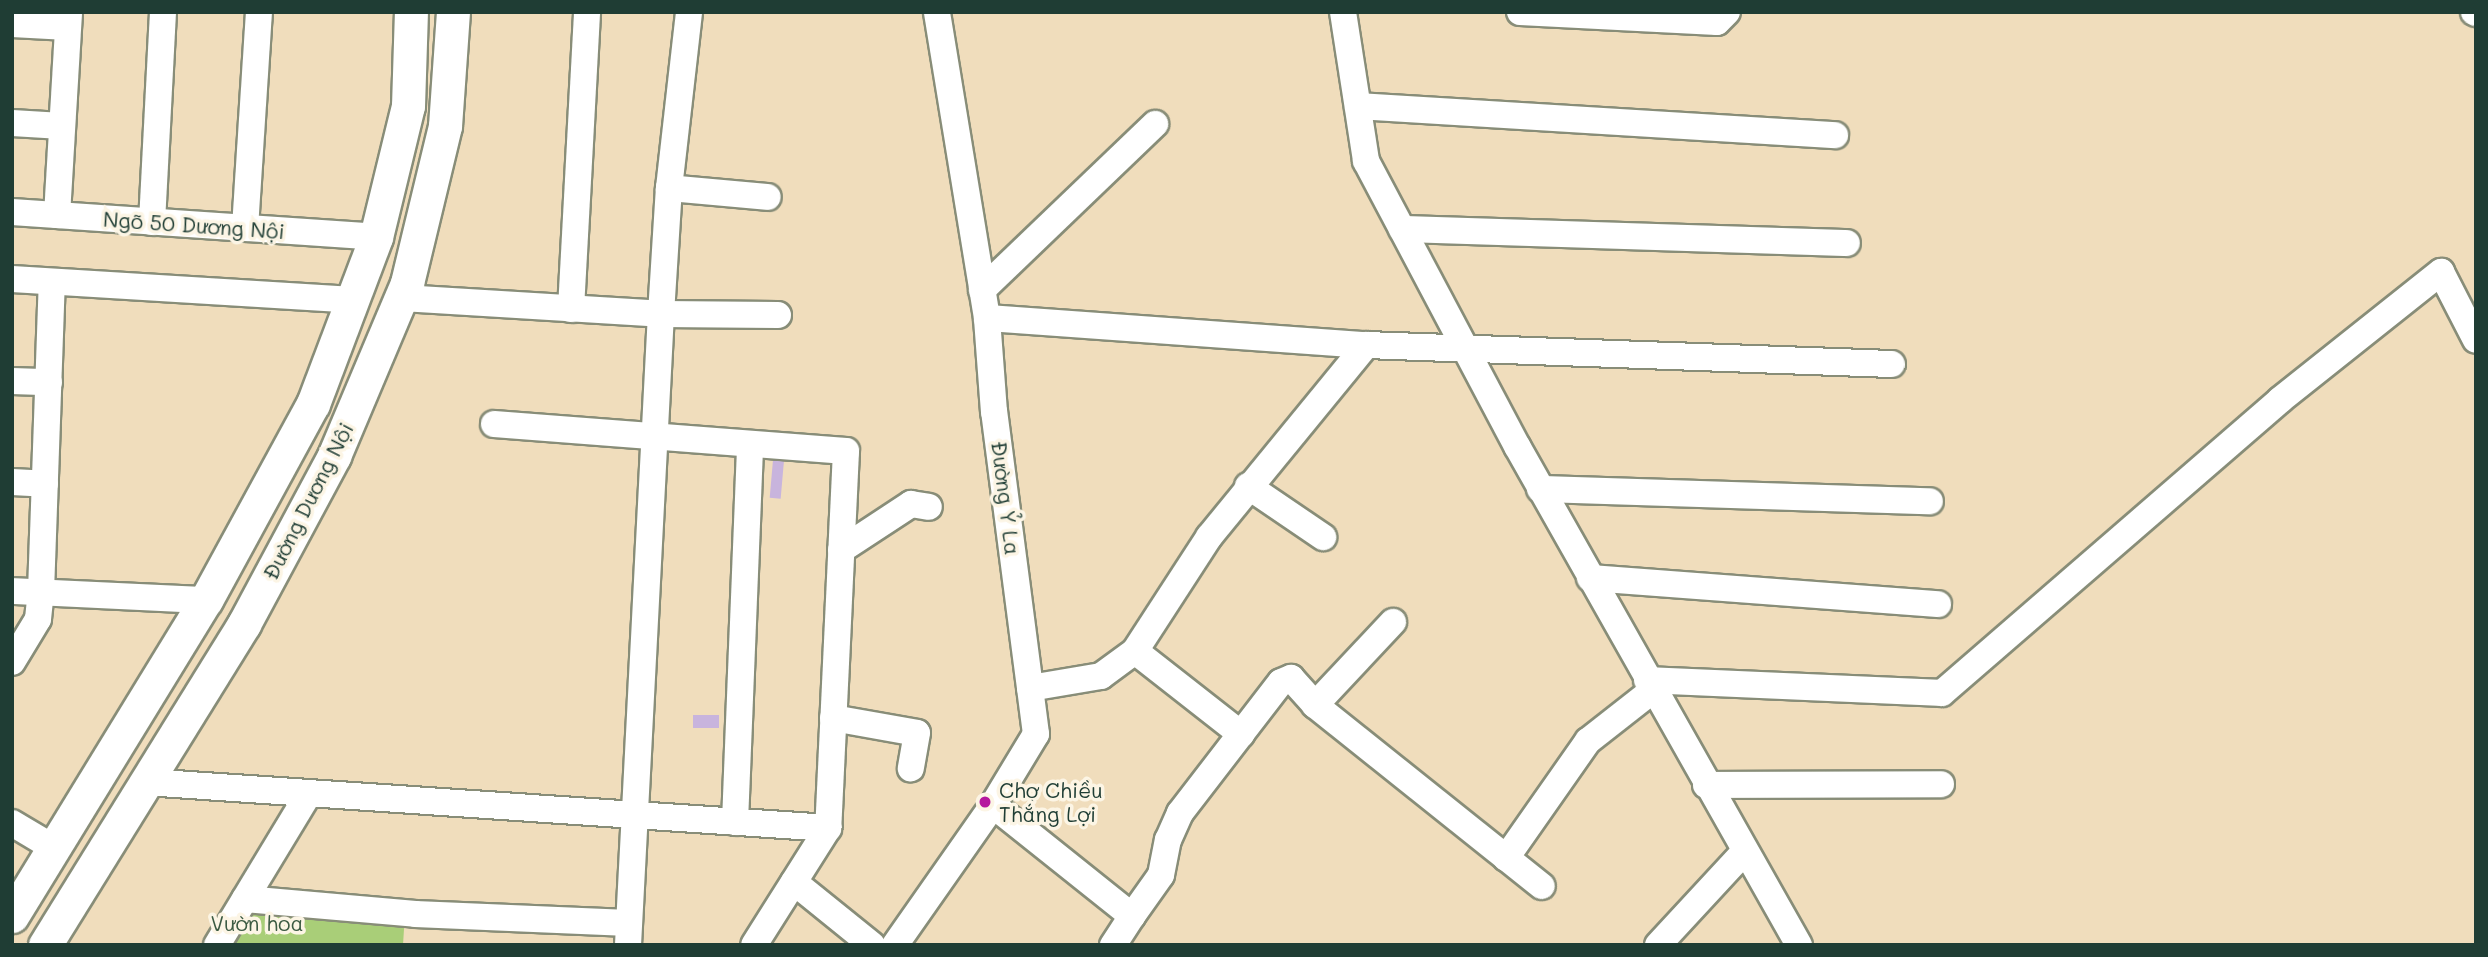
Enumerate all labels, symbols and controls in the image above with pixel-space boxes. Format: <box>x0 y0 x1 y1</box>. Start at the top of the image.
street label: Ngõ 50 Dương Nội <box>102 206 286 244</box>
street label: Đường Dương Nội <box>258 418 358 584</box>
street label: Đường Ỷ La <box>987 440 1025 556</box>
place label: Chợ Chiều Thắng Lợi <box>999 777 1103 827</box>
marker: Chợ Chiều Thắng Lợi <box>977 794 993 810</box>
park label: Vườn hoa <box>210 910 304 936</box>

